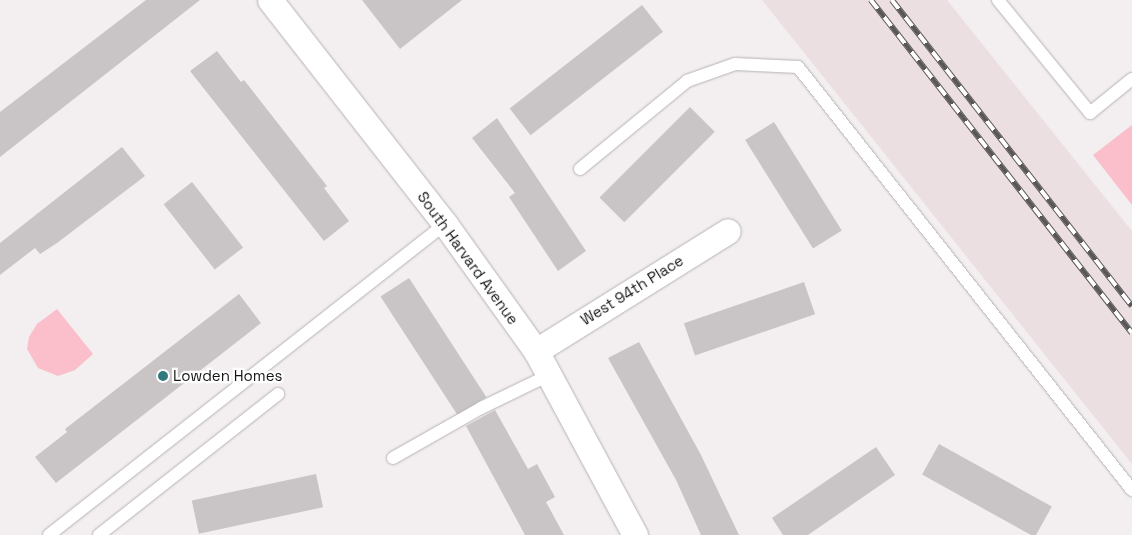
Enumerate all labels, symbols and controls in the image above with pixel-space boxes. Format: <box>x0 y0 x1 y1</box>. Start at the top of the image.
street label: South Harvard Avenue <box>414 188 522 328</box>
street label: West 94th Place <box>577 251 687 329</box>
place label: Lowden Homes <box>173 367 283 385</box>
marker: Lowden Homes <box>157 370 169 382</box>

